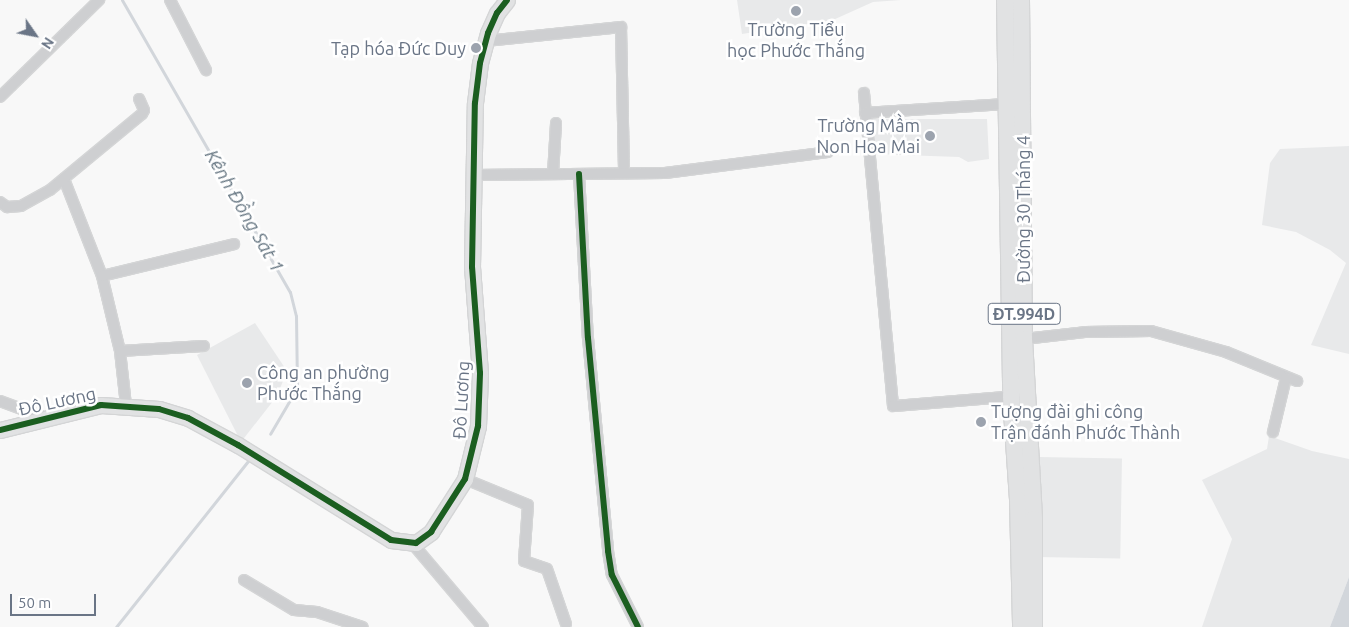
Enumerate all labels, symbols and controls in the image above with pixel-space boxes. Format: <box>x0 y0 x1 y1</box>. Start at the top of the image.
marker: Trường Tiểu học Phước Thắng <box>790 5 802 17</box>
north arrow <box>10 10 60 60</box>
place label: Trường Tiểu học Phước Thắng <box>727 19 865 62</box>
text: N <box>38 34 57 52</box>
place label: Tạp hóa Đức Duy <box>331 37 466 59</box>
marker: Tạp hóa Đức Duy <box>470 42 482 54</box>
place label: Trường Mầm Non Hoa Mai <box>817 115 920 158</box>
marker: Trường Mầm Non Hoa Mai <box>924 130 936 142</box>
street label: Đường 30 Tháng 4 <box>1012 135 1034 283</box>
water label: Kênh Đồng Sát 1 <box>200 146 288 276</box>
road number: ĐT.994D <box>986 300 1062 328</box>
street label: Đô Lương <box>448 360 474 440</box>
place label: Công an phường Phước Thắng <box>257 362 390 404</box>
marker: Công an phường Phước Thắng <box>241 377 253 389</box>
street label: Đô Lương <box>16 382 98 420</box>
place label: Tượng đài ghi công Trận đánh Phước Thành <box>991 401 1180 444</box>
marker: Tượng đài ghi công Trận đánh Phước Thành <box>975 416 987 428</box>
scale bar <box>12 584 99 616</box>
text: 50 m <box>18 594 51 611</box>

